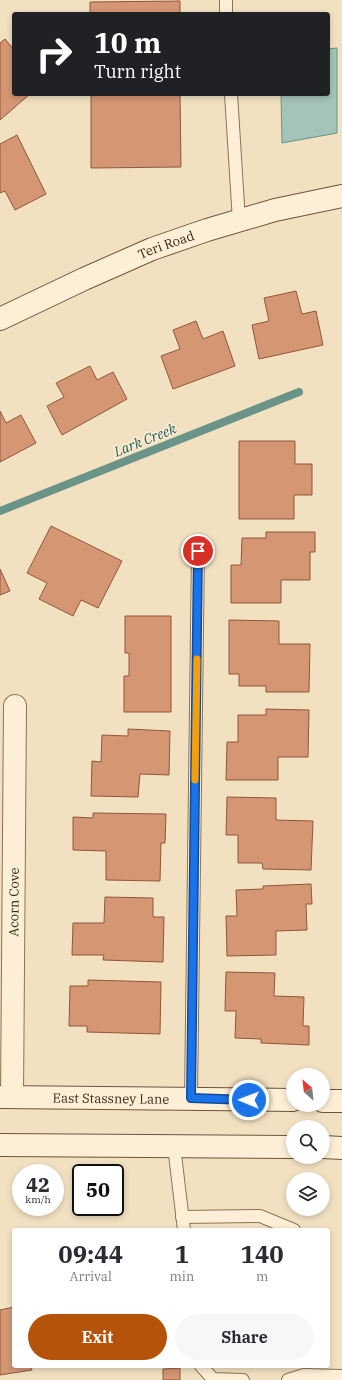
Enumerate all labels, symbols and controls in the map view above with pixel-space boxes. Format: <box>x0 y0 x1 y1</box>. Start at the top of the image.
text: 10 m <box>94 24 161 61</box>
icon: right <box>28 28 80 80</box>
text: Turn right <box>94 60 181 83</box>
street label: Teri Road <box>135 227 196 263</box>
water label: Lark Creek <box>110 419 179 461</box>
pin <box>181 534 215 568</box>
icon: arrive <box>187 540 209 562</box>
street label: Acorn Cove <box>5 867 22 937</box>
north arrow <box>286 1068 330 1112</box>
map controls <box>286 1068 330 1216</box>
position arrow <box>228 1079 270 1121</box>
street label: East Stassney Lane <box>53 1089 169 1107</box>
button: search <box>286 1120 330 1164</box>
speed limit sign: 50 <box>72 1164 124 1216</box>
text: 42 <box>26 1171 50 1198</box>
button: layers <box>286 1172 330 1216</box>
text: km/h <box>25 1193 51 1206</box>
text: 09:44 <box>58 1238 123 1270</box>
text: 1 <box>175 1238 189 1270</box>
text: 140 <box>241 1238 284 1270</box>
text: Arrival <box>70 1268 112 1285</box>
text: min <box>169 1268 194 1285</box>
text: m <box>256 1268 268 1285</box>
button: Exit <box>28 1314 167 1360</box>
button: Share <box>175 1314 314 1360</box>

